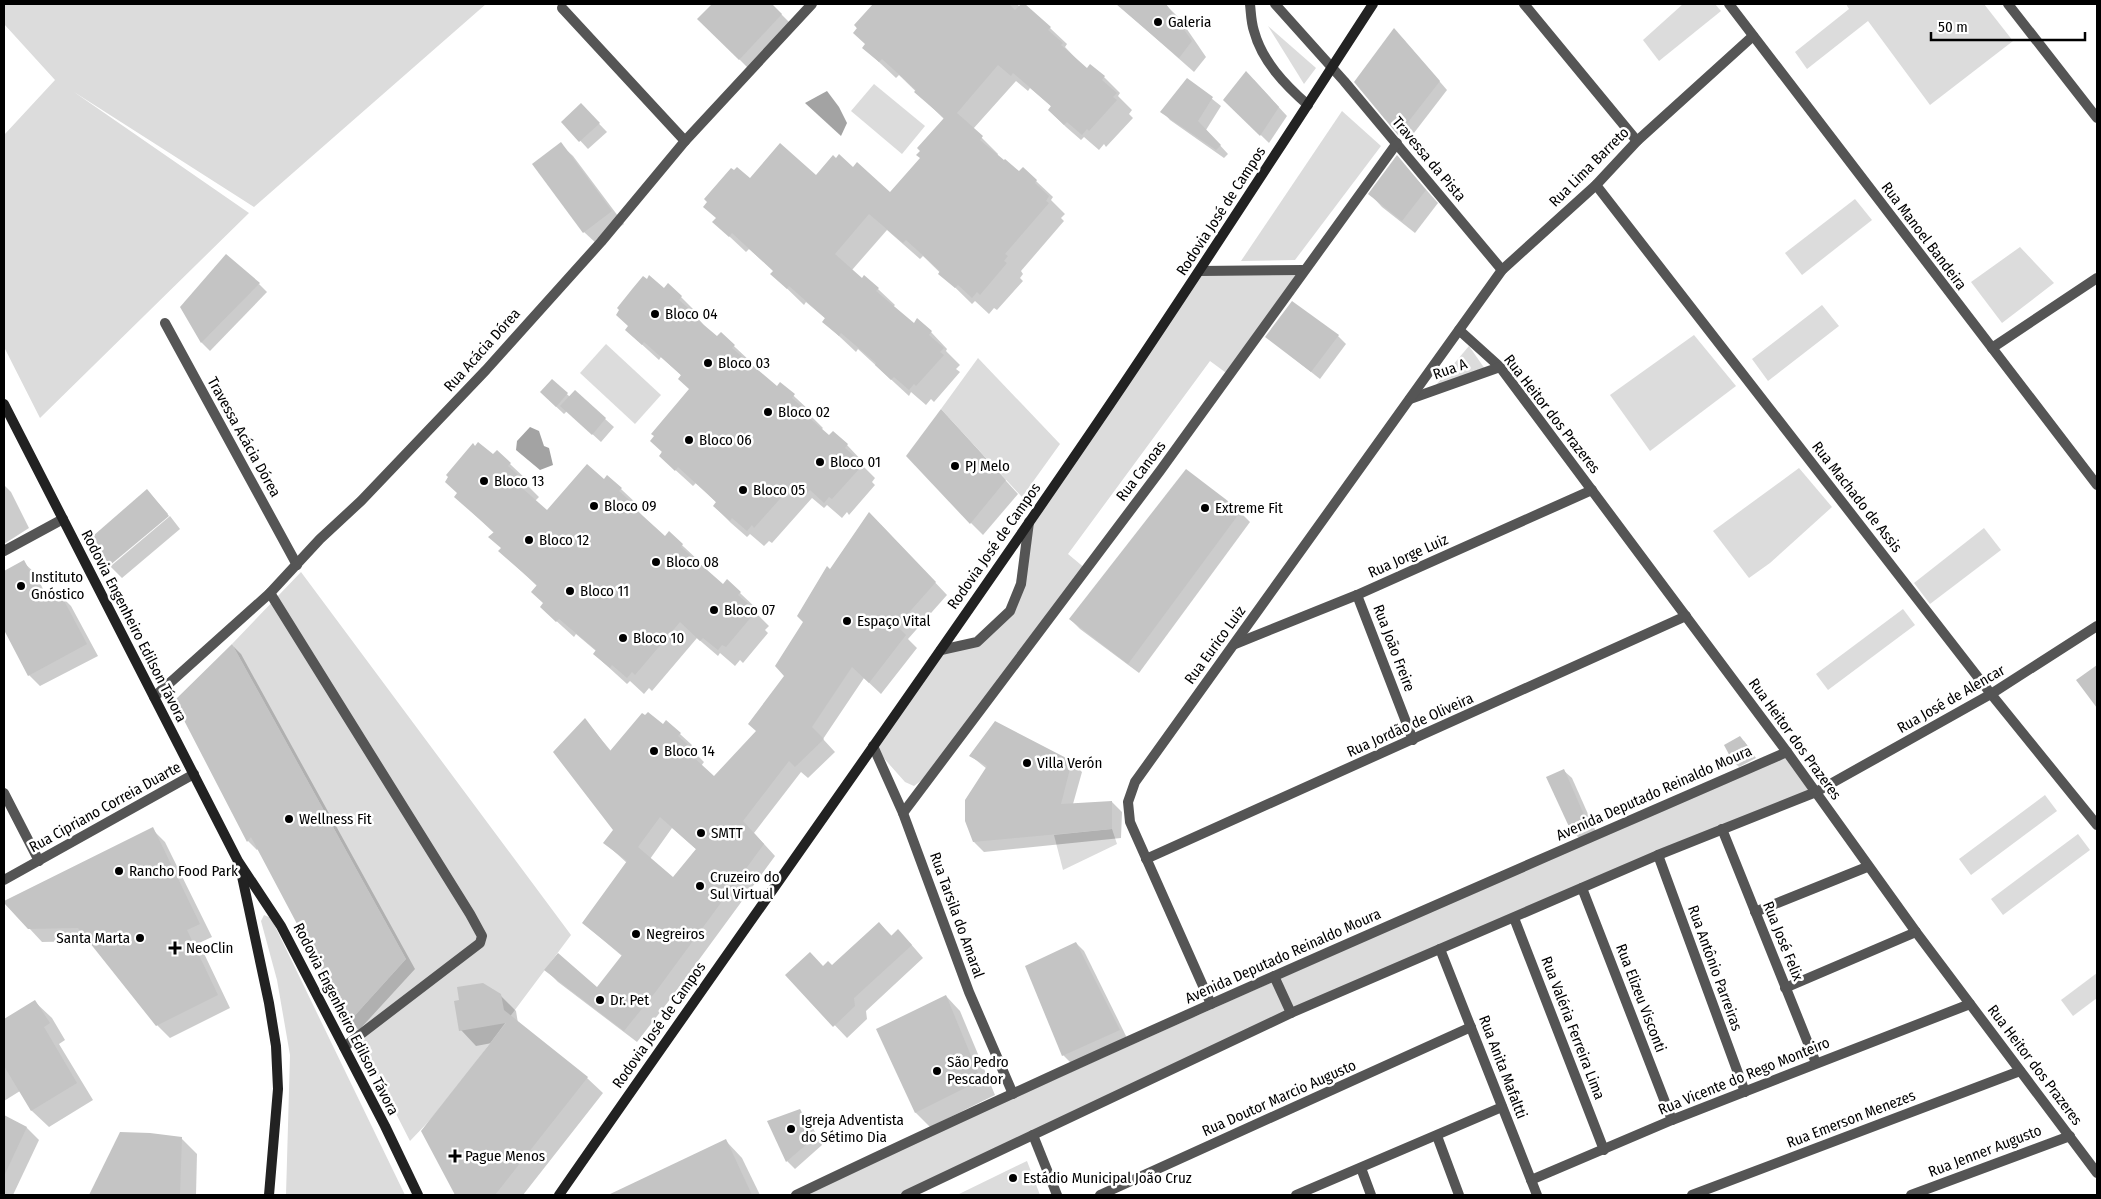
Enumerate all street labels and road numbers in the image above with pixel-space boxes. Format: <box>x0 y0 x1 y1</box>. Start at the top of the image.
street label: Travessa da Pista <box>1388 113 1470 205</box>
street label: Rua Lima Barreto <box>1545 123 1633 211</box>
street label: Rodovia José de Campos <box>1173 143 1269 279</box>
street label: Rua Manoel Bandeira <box>1878 179 1970 293</box>
street label: Rua Acácia Dórea <box>440 305 524 395</box>
street label: Rua Heitor dos Prazeres <box>1500 351 1604 477</box>
street label: Rua A <box>1431 355 1470 383</box>
street label: Travessa Acácia Dórea <box>204 374 284 500</box>
street label: Rua Canoas <box>1112 437 1170 505</box>
street label: Rua Machado de Assis <box>1808 438 1906 556</box>
street label: Rodovia José de Campos <box>944 479 1044 613</box>
street label: Rodovia Engenheiro Edilson Távora <box>78 527 190 725</box>
street label: Rua Jorge Luiz <box>1365 530 1451 582</box>
street label: Rua Eurico Luiz <box>1181 602 1249 688</box>
street label: Rua João Freire <box>1369 602 1419 694</box>
street label: Rua José de Alencar <box>1894 661 2009 737</box>
street label: Rua Heitor dos Prazeres <box>1745 675 1845 803</box>
street label: Rua Jordão de Oliveira <box>1344 689 1476 761</box>
street label: Avenida Deputado Reinaldo Moura <box>1553 742 1755 844</box>
street label: Rua Cipriano Correia Duarte <box>26 758 184 856</box>
street label: Rua Tarsila do Amaral <box>926 850 988 980</box>
street label: Rua José Felix <box>1759 899 1807 984</box>
street label: Rua Antônio Parreiras <box>1684 903 1746 1033</box>
street label: Avenida Deputado Reinaldo Moura <box>1182 905 1384 1007</box>
street label: Rodovia Engenheiro Edilson Távora <box>290 920 402 1118</box>
street label: Rua Elizeu Visconti <box>1612 941 1670 1055</box>
street label: Rua Valéria Ferreira Lima <box>1537 954 1609 1102</box>
street label: Rodovia José de Campos <box>609 958 709 1092</box>
street label: Rua Heitor dos Prazeres <box>1984 1001 2086 1129</box>
street label: Rua Anita Mafaltti <box>1475 1013 1531 1121</box>
street label: Rua Vicente do Rego Monteiro <box>1656 1033 1833 1119</box>
street label: Rua Doutor Marcio Augusto <box>1199 1056 1359 1140</box>
street label: Rua Emerson Menezes <box>1784 1086 1918 1152</box>
street label: Rua Jenner Augusto <box>1926 1121 2044 1181</box>

